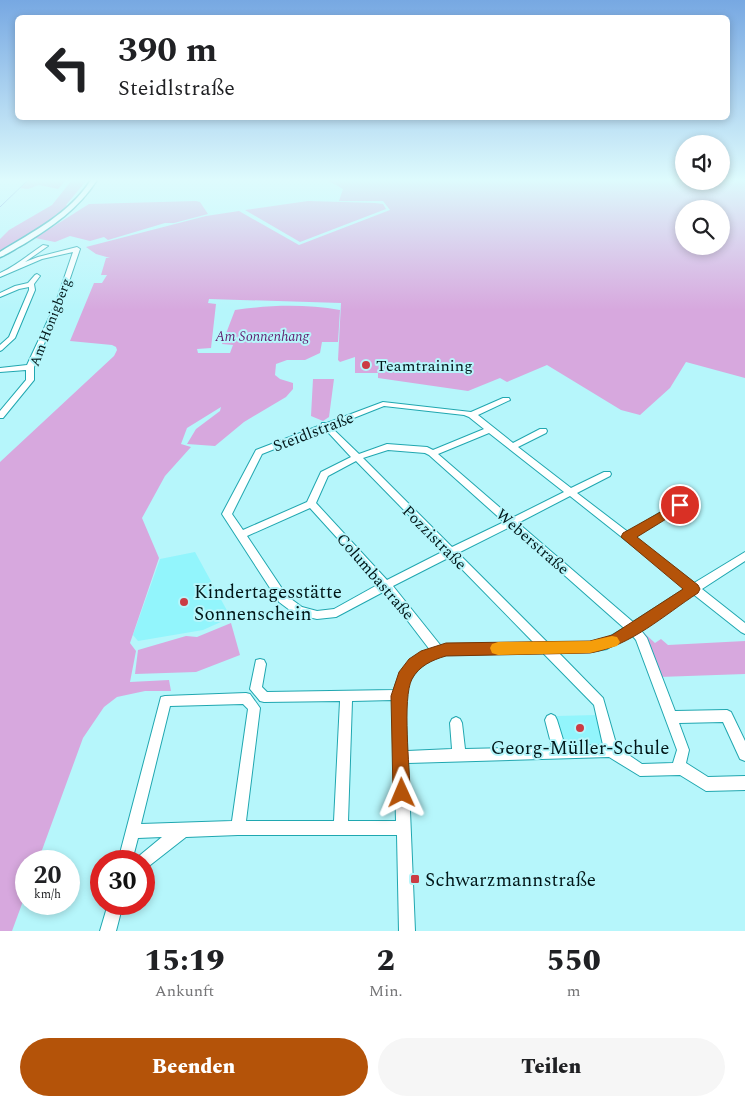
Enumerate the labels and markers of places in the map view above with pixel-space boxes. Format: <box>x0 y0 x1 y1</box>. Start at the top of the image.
place label: Teamtraining <box>376 354 473 378</box>
marker: Teamtraining <box>360 359 372 371</box>
pin <box>659 484 701 526</box>
place label: Kindertagesstätte Sonnenschein <box>194 578 342 629</box>
marker: Kindertagesstätte Sonnenschein <box>178 596 190 608</box>
marker: Georg-Müller-Schule <box>574 722 586 734</box>
place label: Georg-Müller-Schule <box>491 734 669 763</box>
place label: Schwarzmannstraße <box>425 866 596 895</box>
marker: Schwarzmannstraße <box>409 873 421 885</box>

